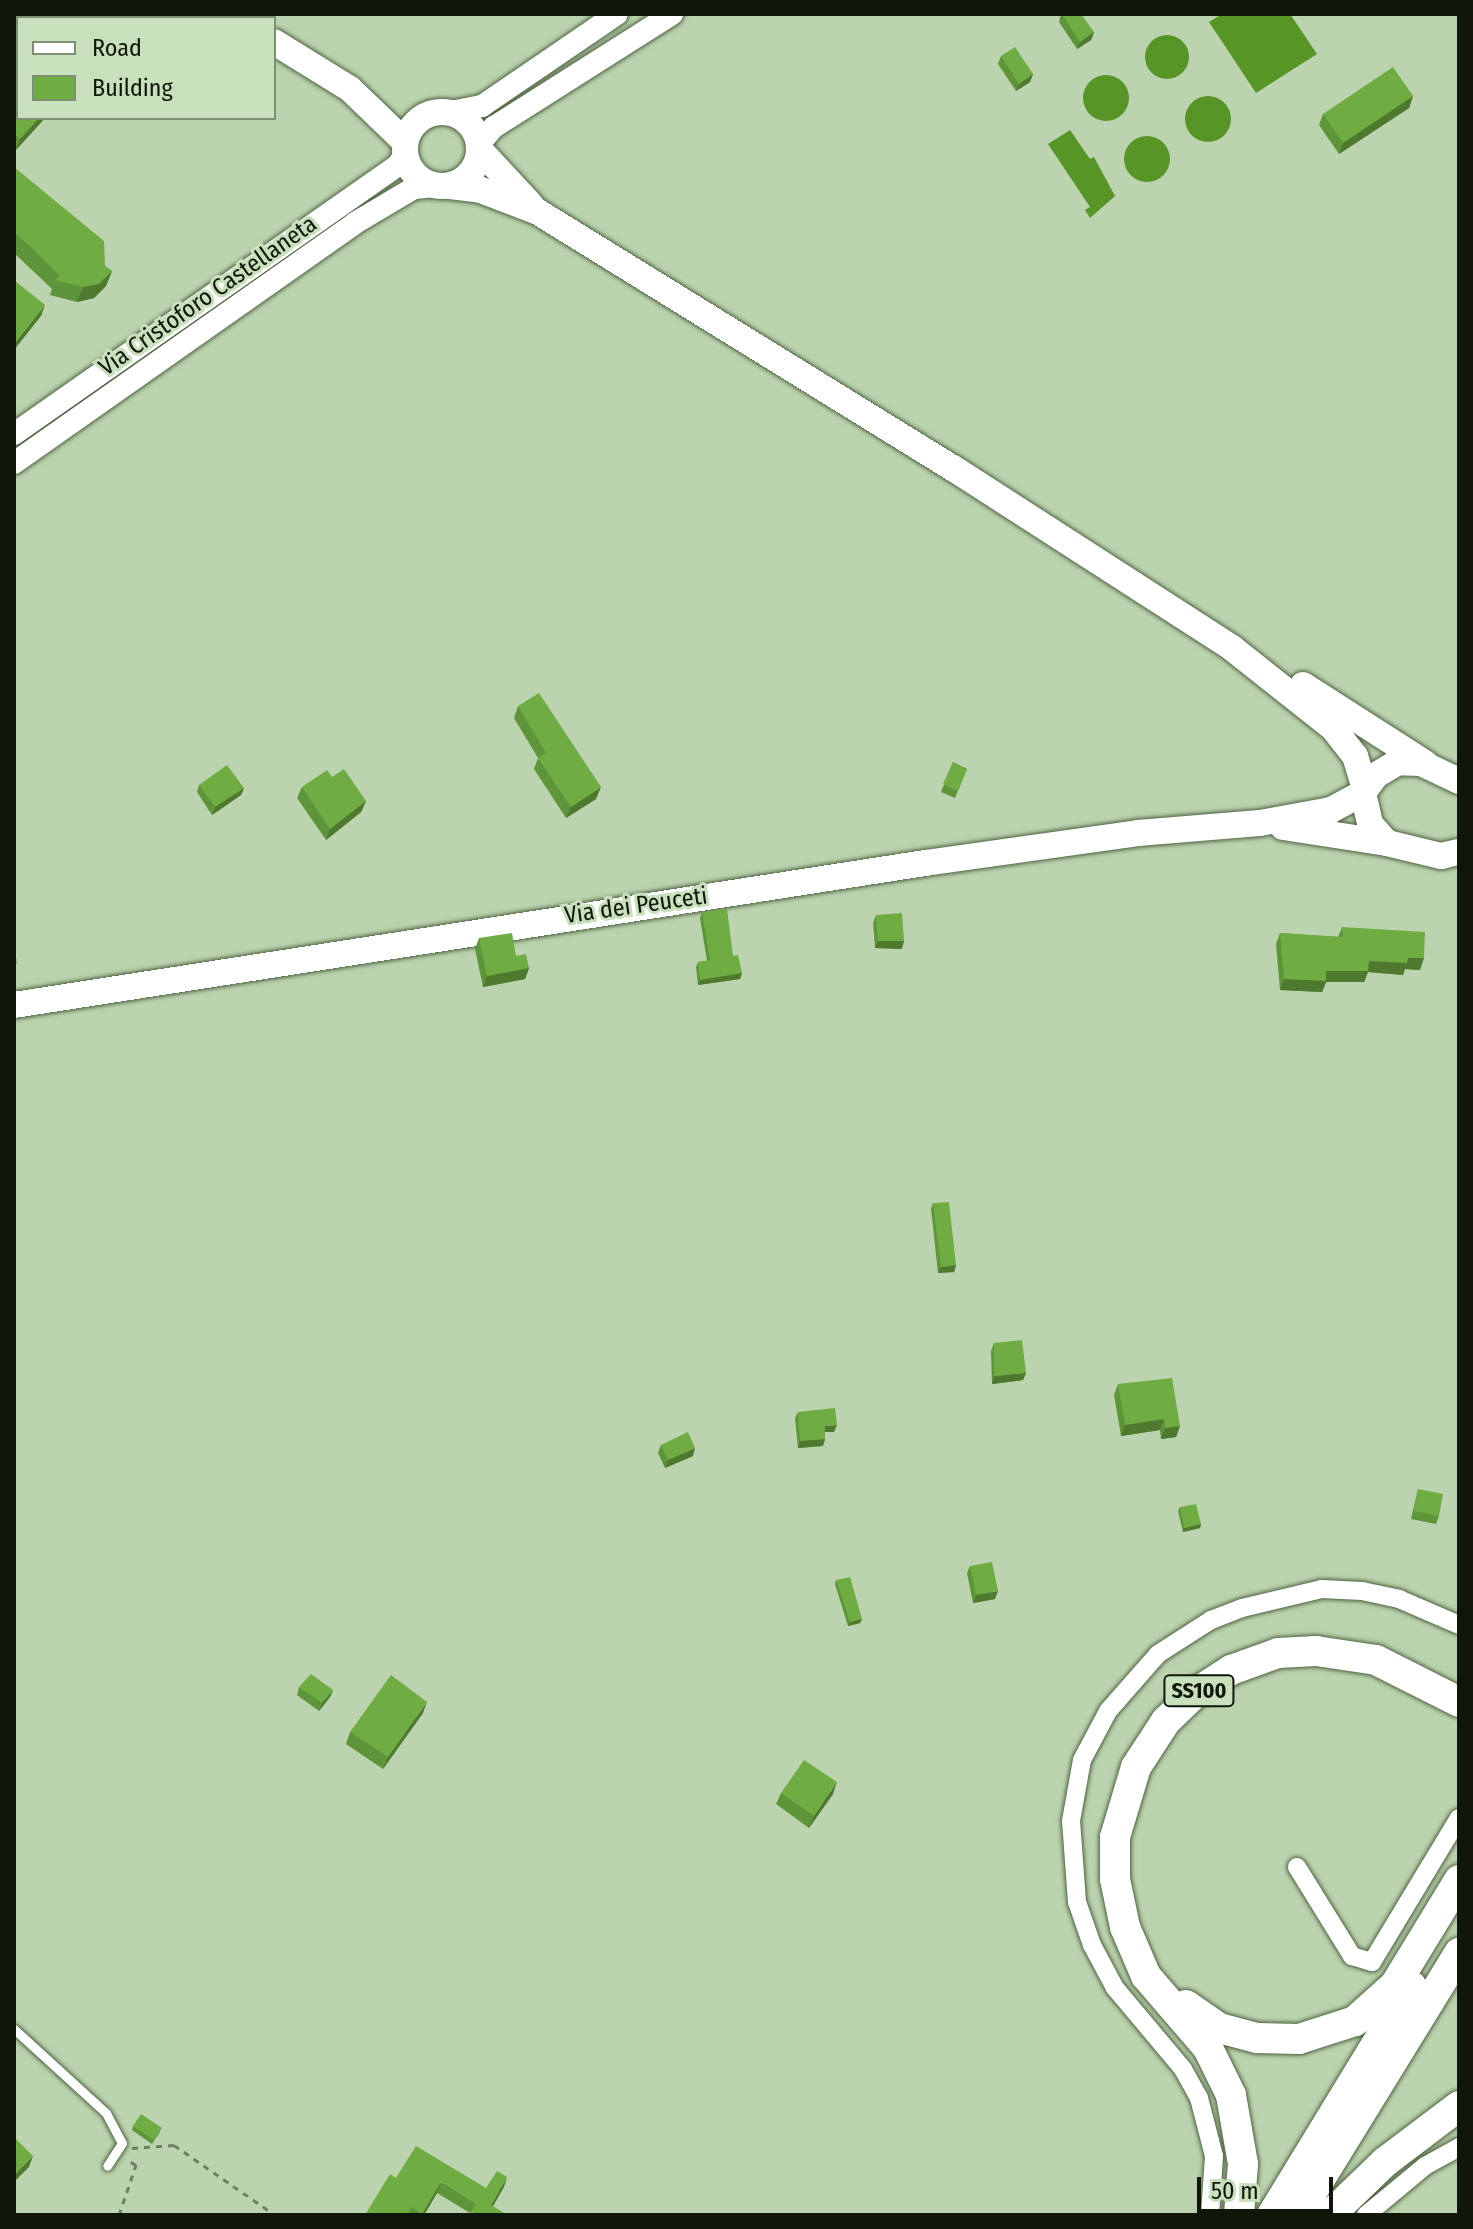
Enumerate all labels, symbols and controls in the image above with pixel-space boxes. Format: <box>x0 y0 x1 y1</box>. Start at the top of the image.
legend <box>16 16 276 120</box>
text: Road <box>92 34 142 62</box>
text: Building <box>92 74 173 102</box>
street label: Via Cristoforo Castellaneta <box>94 210 322 382</box>
street label: Via dei Peuceti <box>563 882 709 930</box>
road number: SS100 <box>1163 1673 1235 1709</box>
scale bar <box>1201 2161 1337 2211</box>
text: 50 m <box>1211 2177 1259 2205</box>

